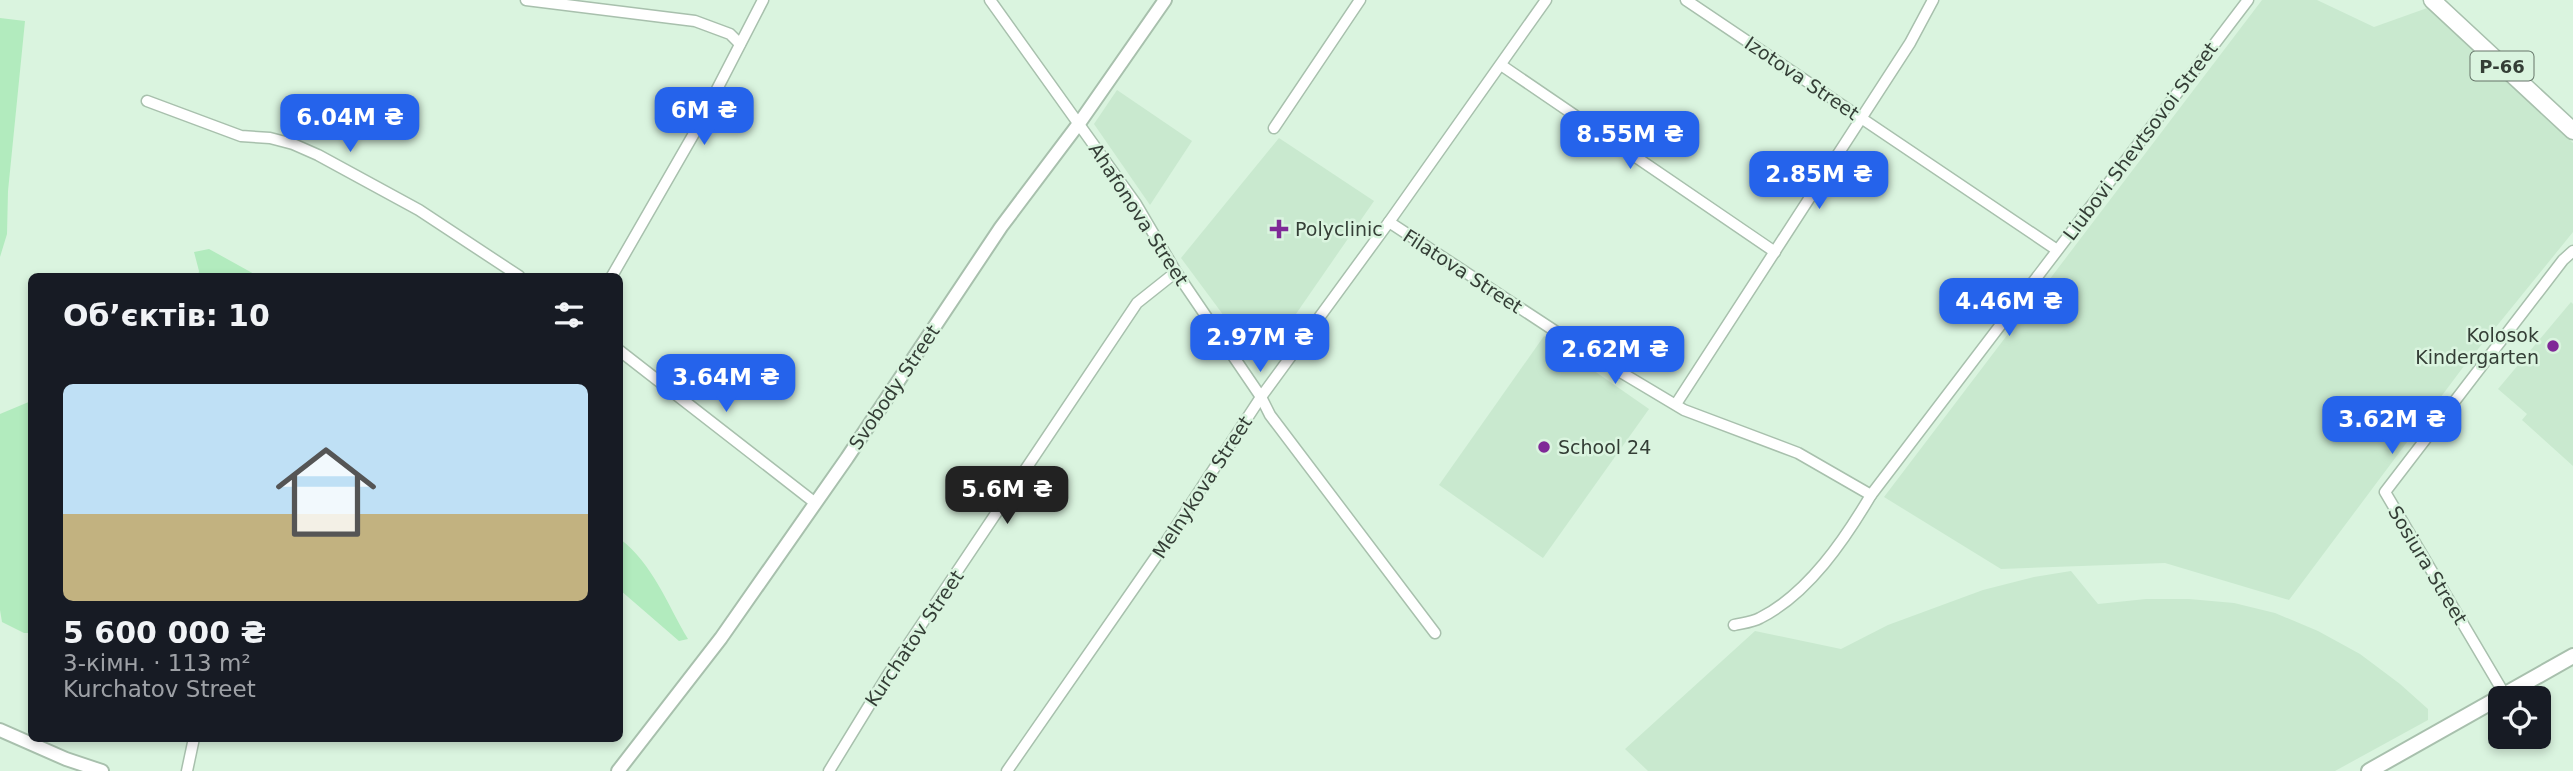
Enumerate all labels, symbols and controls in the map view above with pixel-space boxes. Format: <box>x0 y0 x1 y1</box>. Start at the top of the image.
street label: Izotova Street <box>1741 32 1863 124</box>
street label: Liubovi Shevtsovoi Street <box>2058 38 2222 244</box>
road number: Р-66 <box>2470 52 2534 80</box>
pin: 6M ₴ <box>663 88 745 147</box>
pin: 6.04M ₴ <box>285 94 415 154</box>
text: 6M ₴ <box>671 97 737 123</box>
text: 6.04M ₴ <box>296 104 404 130</box>
pin: 8.55M ₴ <box>1565 111 1695 171</box>
text: 8.55M ₴ <box>1576 121 1684 147</box>
street label: Ahafonova Street <box>1085 139 1193 289</box>
pin: 2.85M ₴ <box>1754 152 1884 211</box>
text: 2.85M ₴ <box>1765 161 1873 187</box>
place label: Polyclinic <box>1295 218 1383 240</box>
marker: Polyclinic <box>1269 219 1289 239</box>
street label: Filatova Street <box>1399 224 1527 318</box>
pin: 4.46M ₴ <box>1944 278 2074 338</box>
text: 4.46M ₴ <box>1955 288 2063 314</box>
icon: filters <box>550 296 588 334</box>
text: Об’єктів: 10 <box>63 298 270 333</box>
pin: 2.97M ₴ <box>1195 314 1325 374</box>
street label: Svobody Street <box>844 320 944 454</box>
text: 2.97M ₴ <box>1206 324 1314 350</box>
place label: Kolosok Kindergarten <box>2415 324 2539 368</box>
pin: 2.62M ₴ <box>1550 326 1680 386</box>
text: 2.62M ₴ <box>1561 336 1669 362</box>
marker: Kolosok Kindergarten <box>2545 338 2561 354</box>
pin: 3.64M ₴ <box>661 354 791 414</box>
text: 3.64M ₴ <box>672 364 780 390</box>
pin: 3.62M ₴ <box>2327 396 2457 456</box>
text: 3.62M ₴ <box>2338 406 2446 432</box>
street label: Melnykova Street <box>1148 412 1256 562</box>
icon: home <box>263 429 389 555</box>
place label: School 24 <box>1558 436 1651 458</box>
marker: School 24 <box>1536 439 1552 455</box>
pin: 5.6M ₴ <box>950 466 1064 526</box>
text: 5.6M ₴ <box>961 476 1053 502</box>
street label: Sosiura Street <box>2384 502 2472 628</box>
street label: Kurchatov Street <box>860 566 968 710</box>
text: 5 600 000 ₴ <box>63 615 266 650</box>
text: 3-кімн. · 113 m² <box>63 650 251 676</box>
text: Kurchatov Street <box>63 676 256 702</box>
map controls <box>2488 686 2551 749</box>
button: locate <box>2488 686 2551 749</box>

